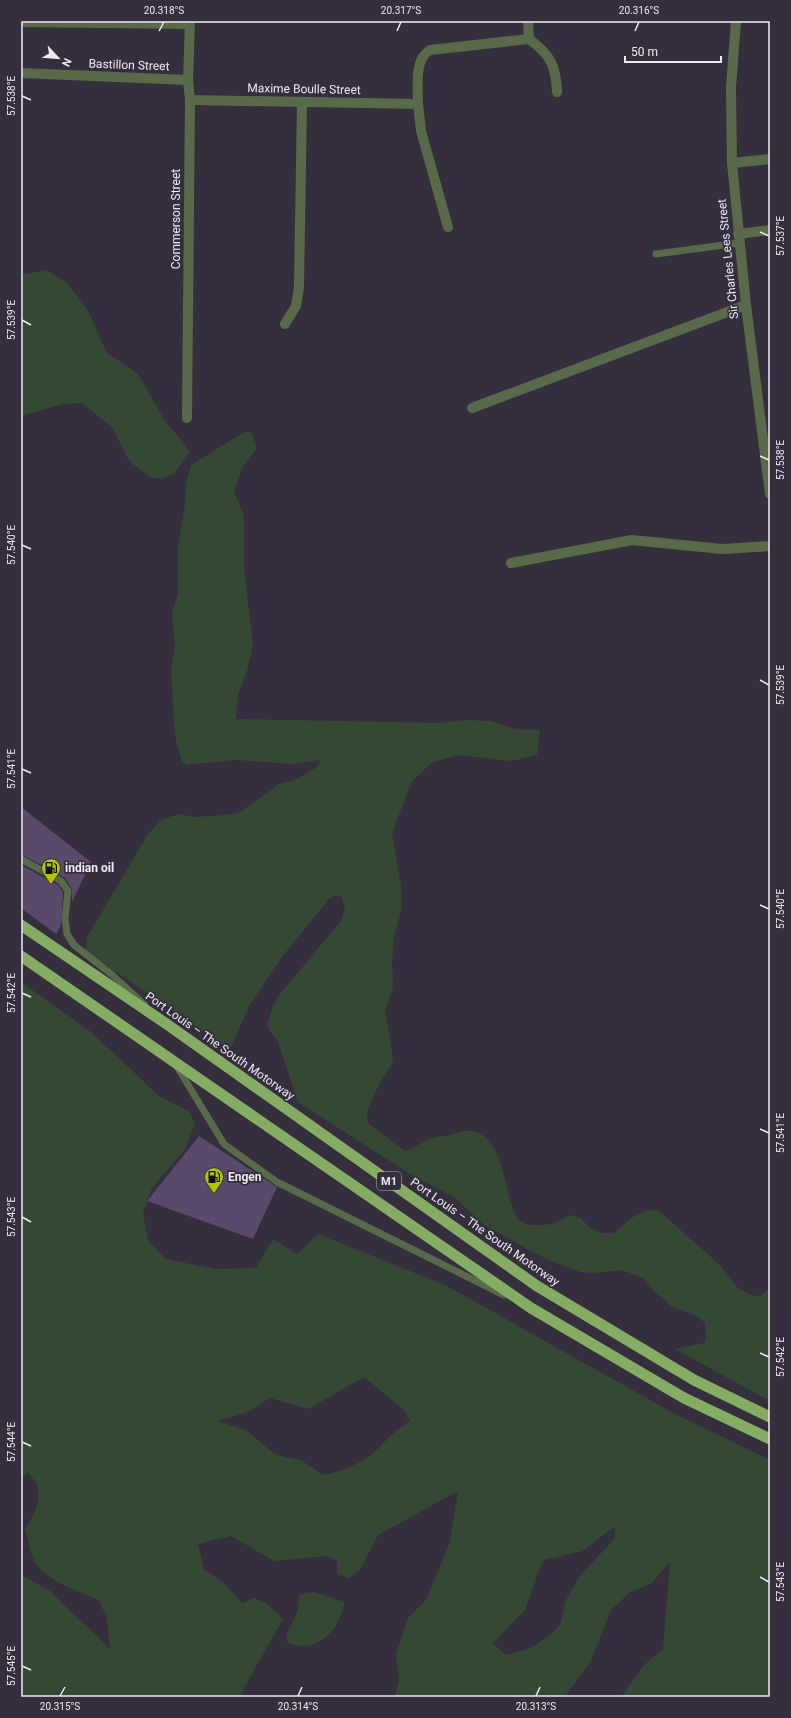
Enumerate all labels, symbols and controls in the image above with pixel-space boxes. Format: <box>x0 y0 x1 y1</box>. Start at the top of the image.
text: 20.318°S <box>144 5 184 16</box>
text: 20.317°S <box>381 5 421 16</box>
text: 20.316°S <box>619 5 659 16</box>
north arrow <box>38 38 78 78</box>
scale bar <box>625 38 721 64</box>
text: 50 m <box>631 45 658 59</box>
text: N <box>59 56 74 69</box>
street label: Bastillon Street <box>88 57 170 73</box>
text: 57.538°E <box>6 76 17 116</box>
street label: Maxime Boulle Street <box>247 81 361 97</box>
street label: Commerson Street <box>169 169 183 269</box>
street label: Sir Charles Lees Street <box>715 198 741 320</box>
text: 57.537°E <box>775 216 786 256</box>
text: 57.539°E <box>6 300 17 340</box>
text: 57.538°E <box>775 440 786 480</box>
text: 57.540°E <box>6 525 17 565</box>
text: 57.539°E <box>775 665 786 705</box>
text: 57.541°E <box>6 749 17 789</box>
fuel station icon: indian oil <box>40 857 62 885</box>
place label: indian oil <box>65 861 114 875</box>
text: 57.540°E <box>775 889 786 929</box>
text: 57.542°E <box>6 973 17 1013</box>
street label: Port Louis – The South Motorway <box>143 989 297 1103</box>
text: 57.541°E <box>775 1113 786 1153</box>
fuel station icon: Engen <box>203 1166 225 1194</box>
place label: Engen <box>228 1170 262 1184</box>
road number: M1 <box>377 1172 401 1190</box>
street label: Port Louis – The South Motorway <box>408 1175 562 1289</box>
text: 57.543°E <box>6 1197 17 1237</box>
text: 57.542°E <box>775 1337 786 1377</box>
text: 57.544°E <box>6 1422 17 1462</box>
text: 57.543°E <box>775 1562 786 1602</box>
text: 57.545°E <box>6 1646 17 1686</box>
text: 20.315°S <box>40 1701 80 1712</box>
text: 20.314°S <box>278 1701 318 1712</box>
text: 20.313°S <box>516 1701 556 1712</box>

